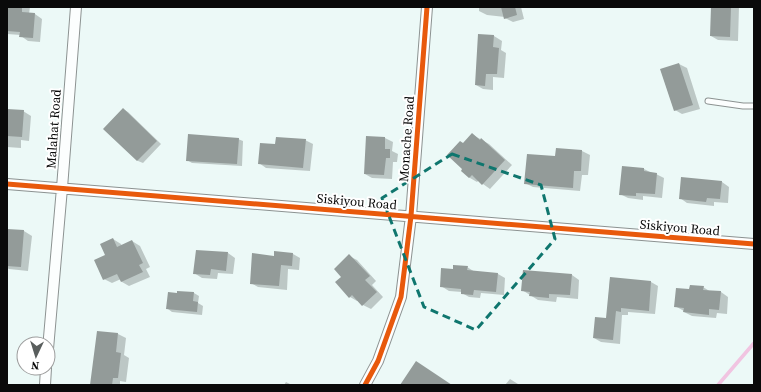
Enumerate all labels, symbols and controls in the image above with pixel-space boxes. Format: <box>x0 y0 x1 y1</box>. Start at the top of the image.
street label: Malahat Road <box>42 88 65 169</box>
street label: Monache Road <box>395 95 418 183</box>
street label: Siskiyou Road <box>316 190 398 214</box>
street label: Siskiyou Road <box>639 216 721 240</box>
north arrow <box>16 336 56 376</box>
text: N <box>31 358 40 373</box>

